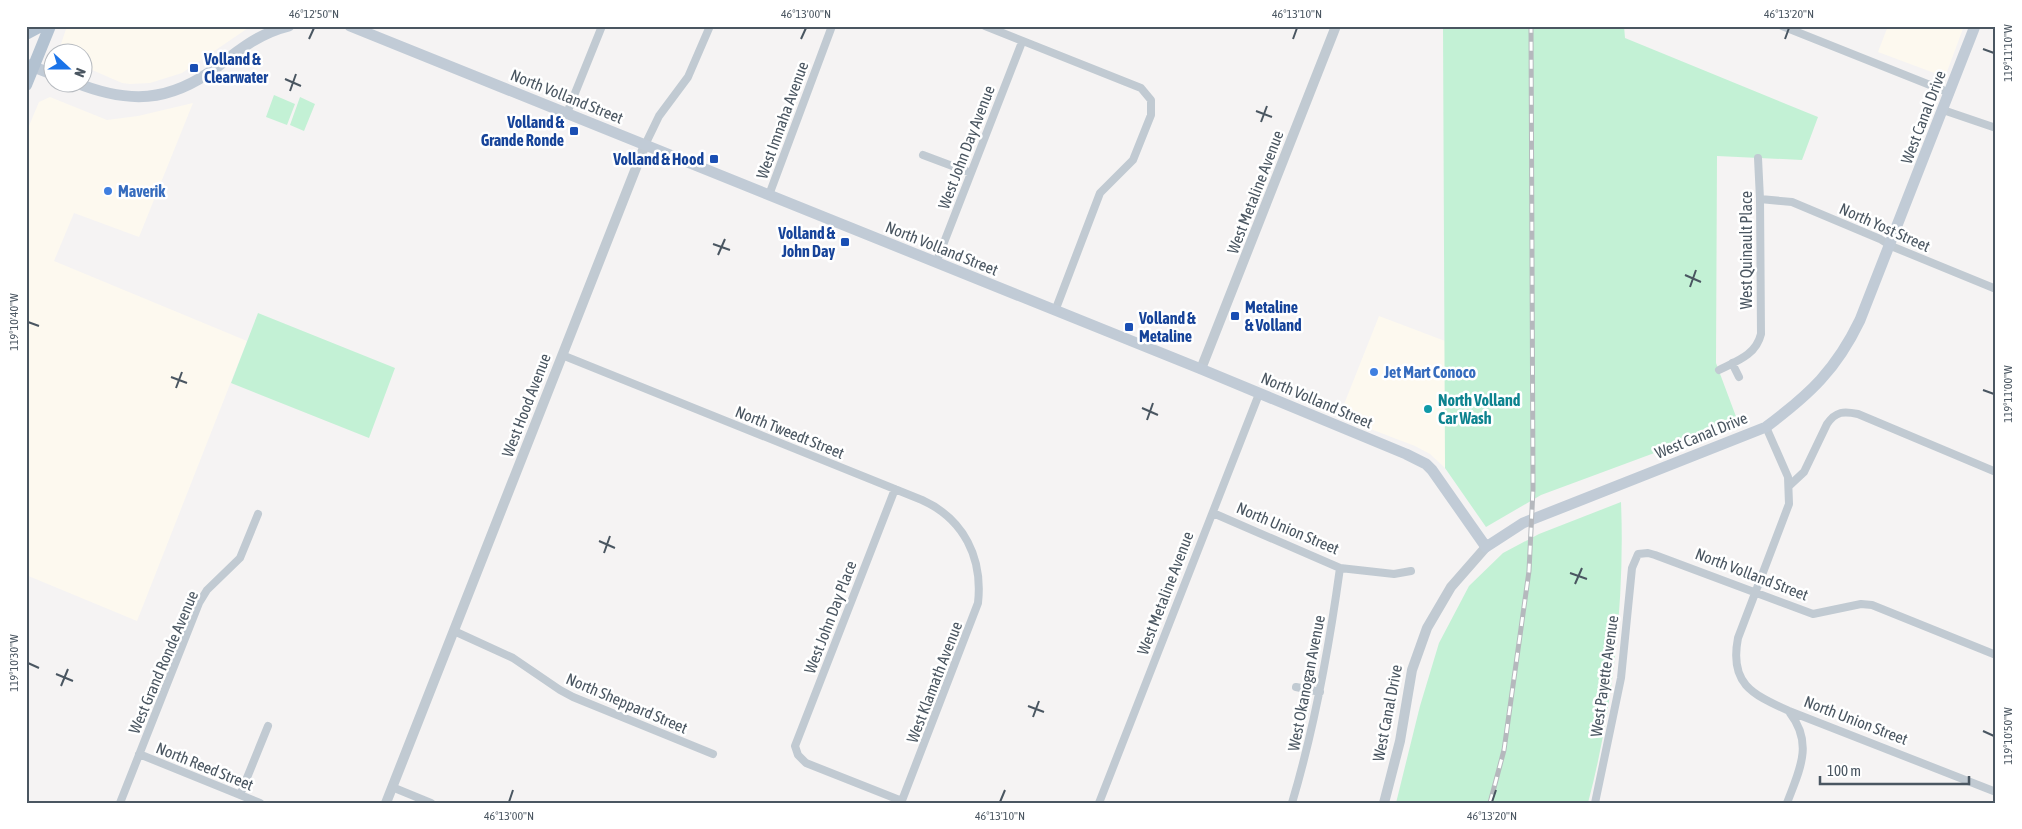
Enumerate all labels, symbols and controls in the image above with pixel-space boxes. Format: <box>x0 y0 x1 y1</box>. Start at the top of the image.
text: 46°12'50"N <box>289 7 339 21</box>
text: 46°13'00"N <box>781 7 831 21</box>
text: 46°13'10"N <box>1272 7 1322 21</box>
text: 46°13'20"N <box>1764 7 1814 21</box>
text: 119°11'10"W <box>2001 24 2015 82</box>
north arrow <box>42 42 92 92</box>
place label: Volland & Clearwater <box>203 50 268 86</box>
street label: West Imnaha Avenue <box>752 59 812 181</box>
marker: Volland & Clearwater <box>188 62 200 74</box>
street label: North Volland Street <box>508 65 626 127</box>
text: N <box>71 66 89 79</box>
street label: West Canal Drive <box>1897 68 1949 166</box>
street label: West John Day Avenue <box>934 83 999 212</box>
place label: Volland & Grande Ronde <box>481 113 565 149</box>
marker: Volland & Grande Ronde <box>568 125 580 137</box>
street label: West Metaline Avenue <box>1223 128 1287 256</box>
place label: Volland & Hood <box>612 150 704 168</box>
marker: Volland & Hood <box>708 153 720 165</box>
place label: Maverik <box>118 182 166 200</box>
marker: Maverik <box>102 185 114 197</box>
street label: West Quinault Place <box>1737 191 1755 309</box>
street label: North Yost Street <box>1837 199 1933 255</box>
street label: North Volland Street <box>883 217 1001 279</box>
place label: Volland & John Day <box>777 224 836 260</box>
marker: Volland & John Day <box>839 236 851 248</box>
text: 119°10'40"W <box>7 293 21 351</box>
place label: Metaline & Volland <box>1245 298 1302 334</box>
place label: Volland & Metaline <box>1138 309 1196 345</box>
marker: Metaline & Volland <box>1229 310 1241 322</box>
marker: Volland & Metaline <box>1123 321 1135 333</box>
street label: West Hood Avenue <box>498 351 554 459</box>
place label: Jet Mart Conoco <box>1383 363 1477 381</box>
text: 119°11'00"W <box>2001 365 2015 423</box>
marker: Jet Mart Conoco <box>1368 366 1380 378</box>
street label: North Volland Street <box>1258 368 1376 432</box>
place label: North Volland Car Wash <box>1438 391 1521 427</box>
street label: North Tweedt Street <box>733 402 847 462</box>
marker: North Volland Car Wash <box>1422 403 1434 415</box>
street label: West Canal Drive <box>1652 408 1750 462</box>
street label: North Union Street <box>1234 498 1342 558</box>
street label: West Metaline Avenue <box>1133 529 1197 657</box>
street label: North Volland Street <box>1693 544 1811 604</box>
street label: West John Day Place <box>800 558 861 676</box>
street label: West Grand Ronde Avenue <box>125 588 201 736</box>
street label: West Okanogan Avenue <box>1284 613 1329 753</box>
street label: West Payette Avenue <box>1587 614 1622 738</box>
street label: West Klamath Avenue <box>903 619 965 745</box>
text: 119°10'30"W <box>7 634 21 692</box>
street label: West Canal Drive <box>1369 663 1405 763</box>
street label: North Sheppard Street <box>563 669 691 738</box>
street label: North Union Street <box>1802 692 1911 748</box>
text: 119°10'50"W <box>2001 707 2015 765</box>
street label: North Reed Street <box>154 738 257 794</box>
scale bar <box>1820 754 1968 786</box>
text: 100 m <box>1827 762 1861 779</box>
text: 46°13'00"N <box>484 809 534 823</box>
text: 46°13'10"N <box>975 809 1025 823</box>
text: 46°13'20"N <box>1467 809 1517 823</box>

